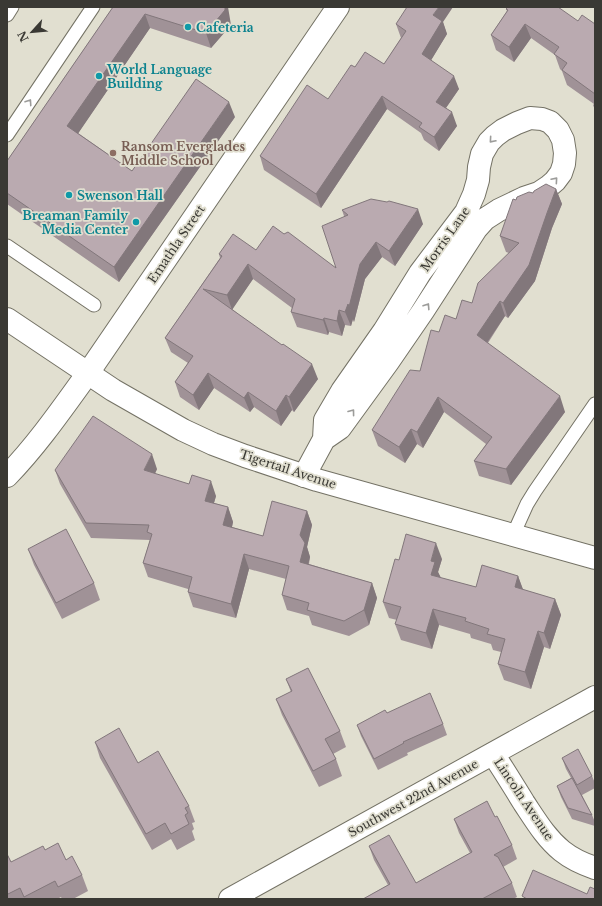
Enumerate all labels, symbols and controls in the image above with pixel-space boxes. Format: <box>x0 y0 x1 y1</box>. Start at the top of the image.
north arrow <box>12 12 52 52</box>
place label: Cafeteria <box>196 20 254 35</box>
marker: Cafeteria <box>183 22 193 32</box>
text: N <box>14 28 32 44</box>
place label: World Language Building <box>106 62 212 91</box>
marker: World Language Building <box>94 71 104 81</box>
one-way arrow <box>24 99 32 106</box>
one-way arrow <box>489 135 496 143</box>
place label: Ransom Everglades Middle School <box>121 139 245 168</box>
marker: Ransom Everglades Middle School <box>108 148 118 158</box>
one-way arrow <box>551 177 558 185</box>
place label: Swenson Hall <box>77 188 164 203</box>
marker: Swenson Hall <box>64 190 74 200</box>
street label: Emathla Street <box>144 202 208 286</box>
street label: Morris Lane <box>417 204 473 274</box>
place label: Breaman Family Media Center <box>22 208 128 237</box>
marker: Breaman Family Media Center <box>131 217 141 227</box>
one-way arrow <box>422 303 430 310</box>
one-way arrow <box>347 410 354 417</box>
street label: Tigertail Avenue <box>238 446 338 492</box>
street label: Lincoln Avenue <box>491 755 557 843</box>
street label: Southwest 22nd Avenue <box>345 756 481 840</box>

